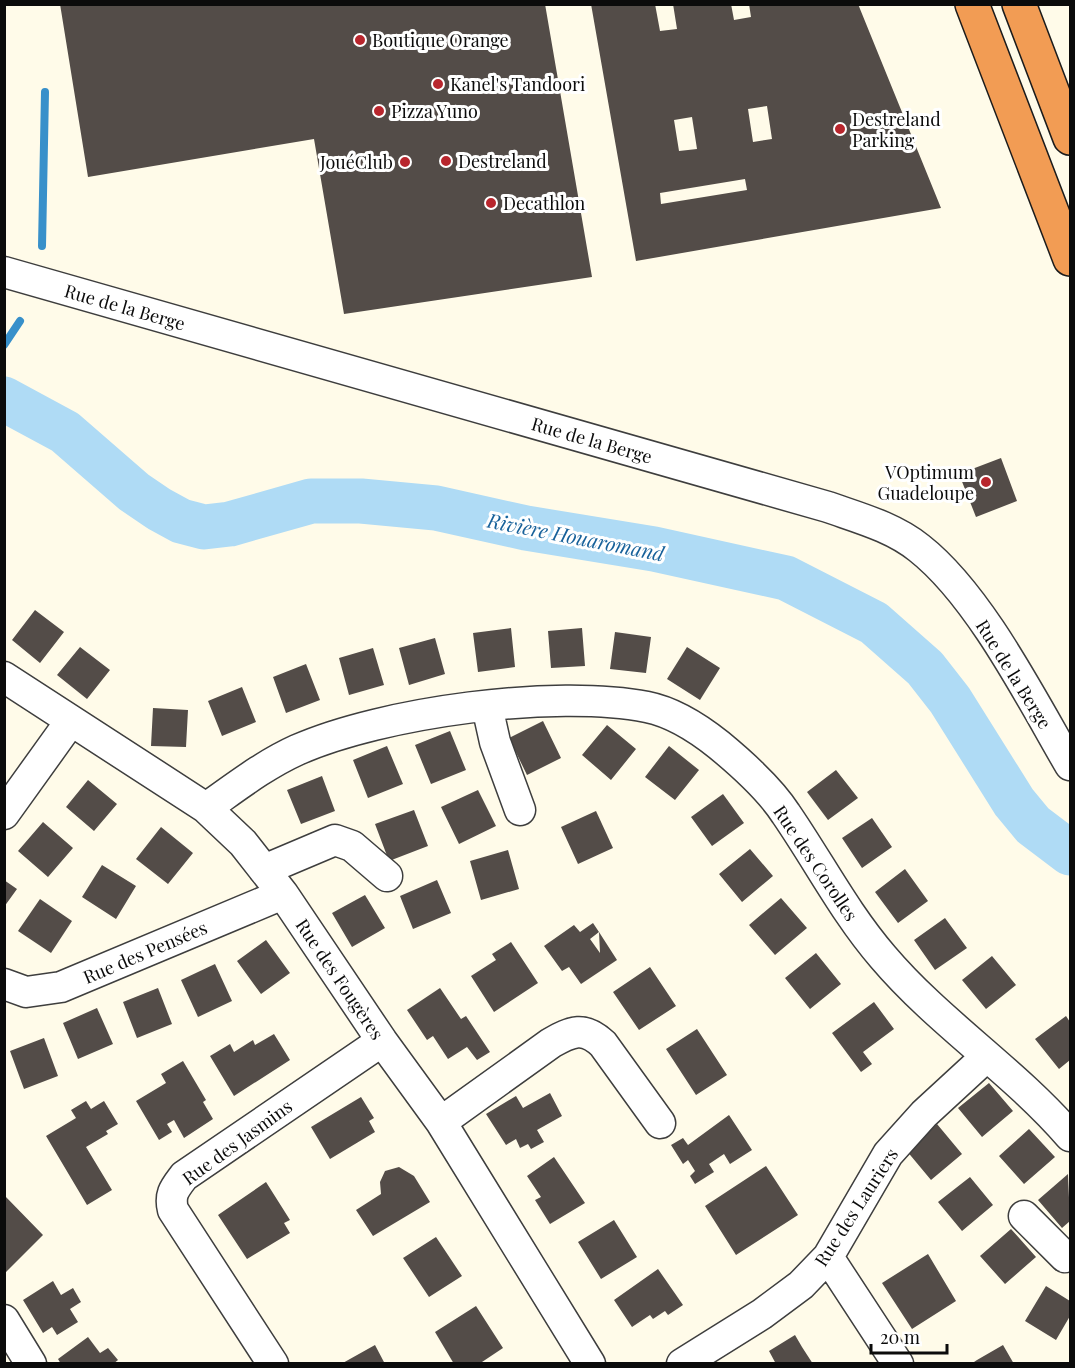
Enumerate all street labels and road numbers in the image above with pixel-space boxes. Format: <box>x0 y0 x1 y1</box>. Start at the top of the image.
street label: Rue de la Berge <box>62 278 188 336</box>
street label: Rue de la Berge <box>529 411 655 469</box>
street label: Rue de la Berge <box>971 615 1057 733</box>
street label: Rue des Corolles <box>768 800 864 926</box>
street label: Rue des Fougères <box>291 914 389 1044</box>
street label: Rue des Pensées <box>79 915 211 989</box>
street label: Rue des Jasmins <box>177 1094 297 1190</box>
street label: Rue des Lauriers <box>809 1143 903 1271</box>

